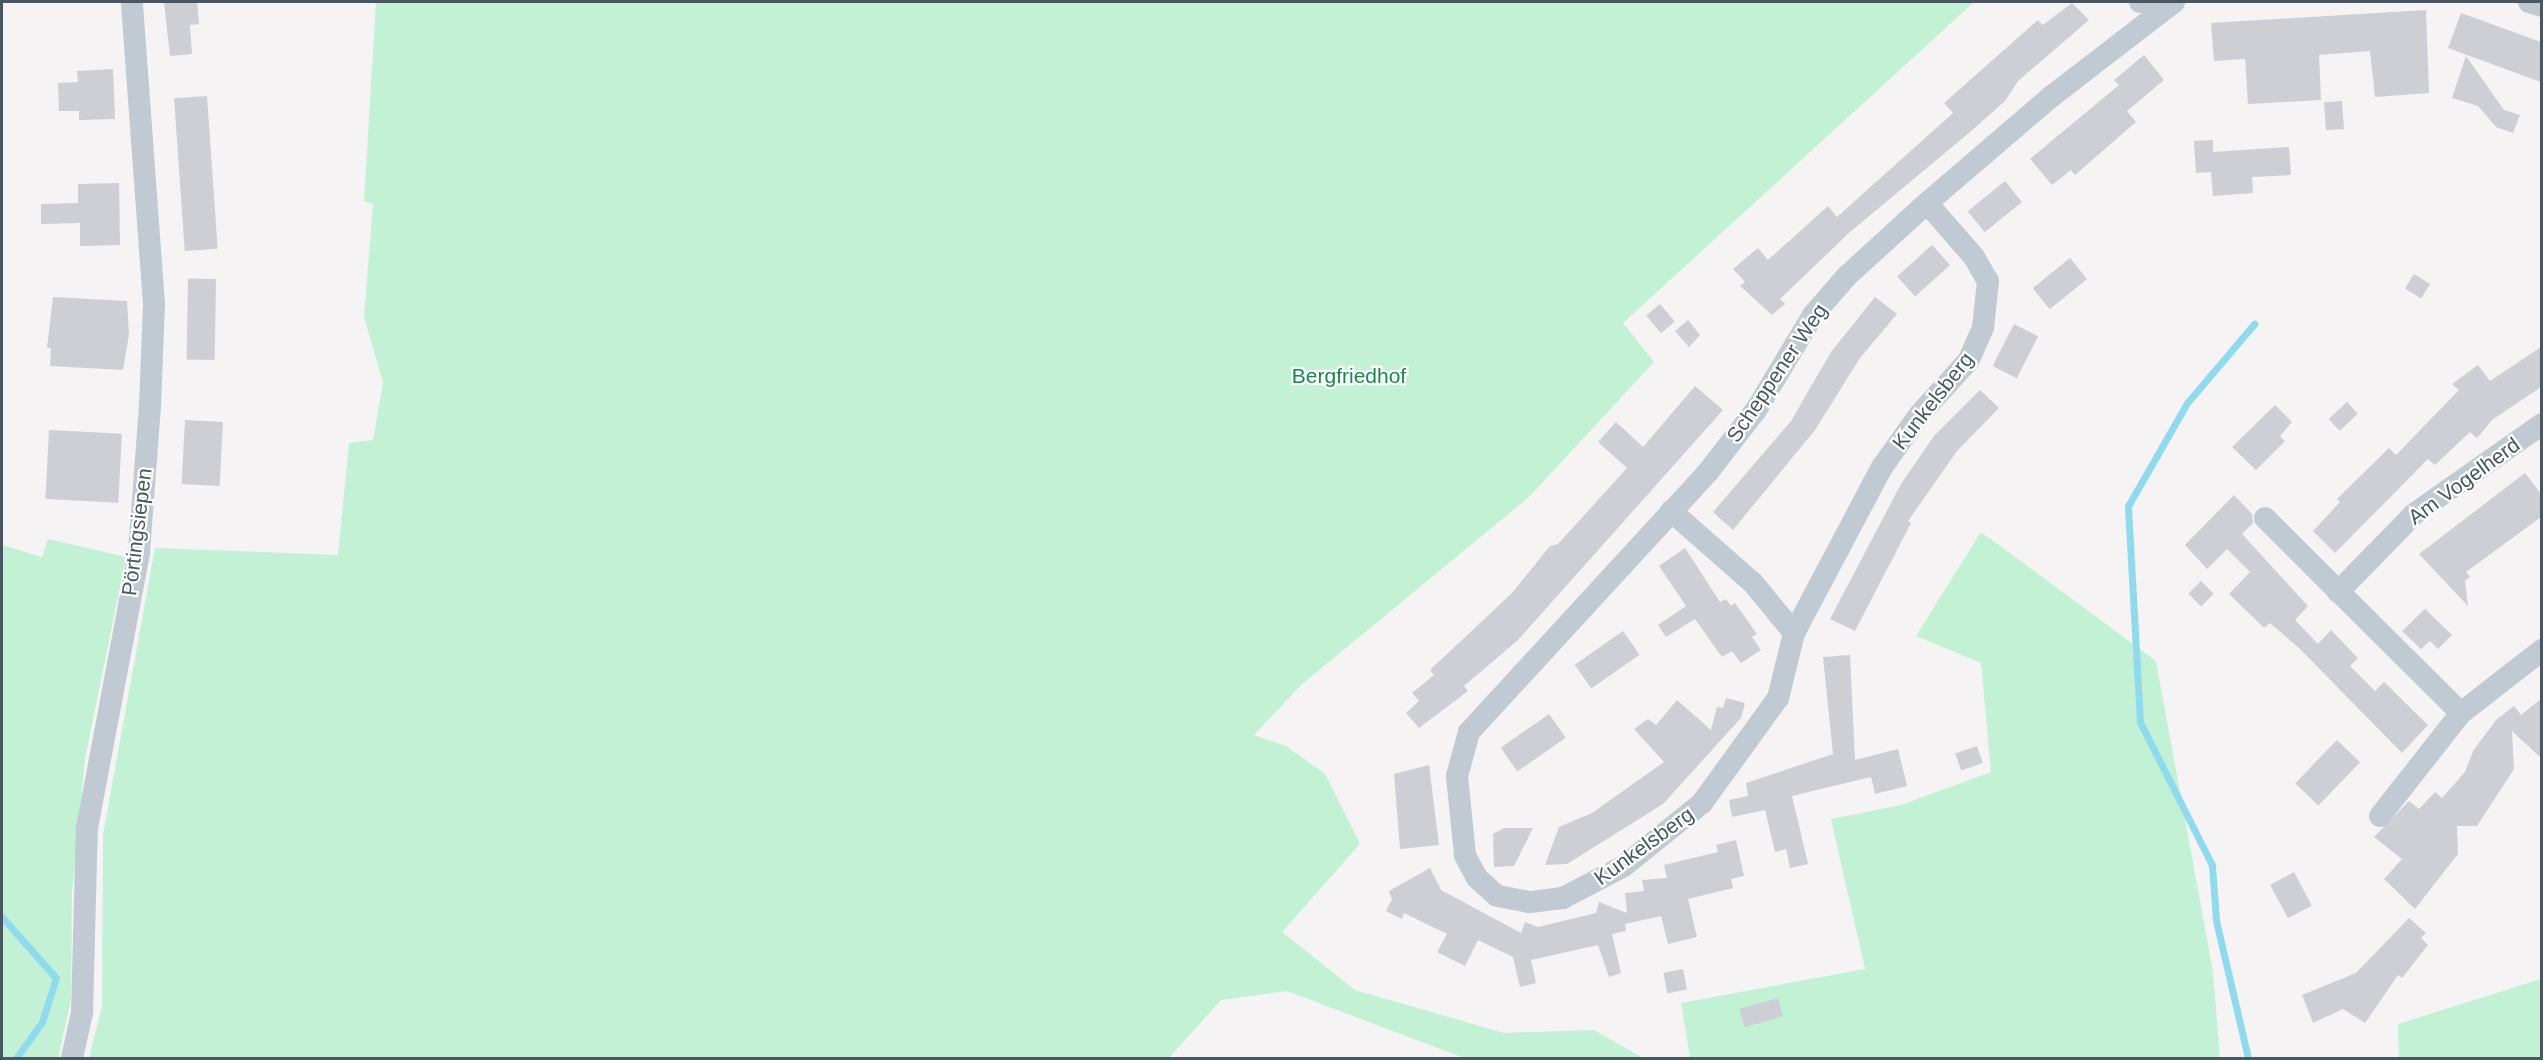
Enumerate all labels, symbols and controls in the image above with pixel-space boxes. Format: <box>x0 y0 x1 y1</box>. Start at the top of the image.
street label: Scheppener Weg <box>1721 299 1833 447</box>
street label: Kunkelsberg <box>1887 347 1979 455</box>
park label: Bergfriedhof <box>1292 363 1406 389</box>
street label: Am Vogelherd <box>2403 432 2525 530</box>
street label: Pörtingsiepen <box>117 467 157 597</box>
street label: Kunkelsberg <box>1589 801 1699 891</box>

